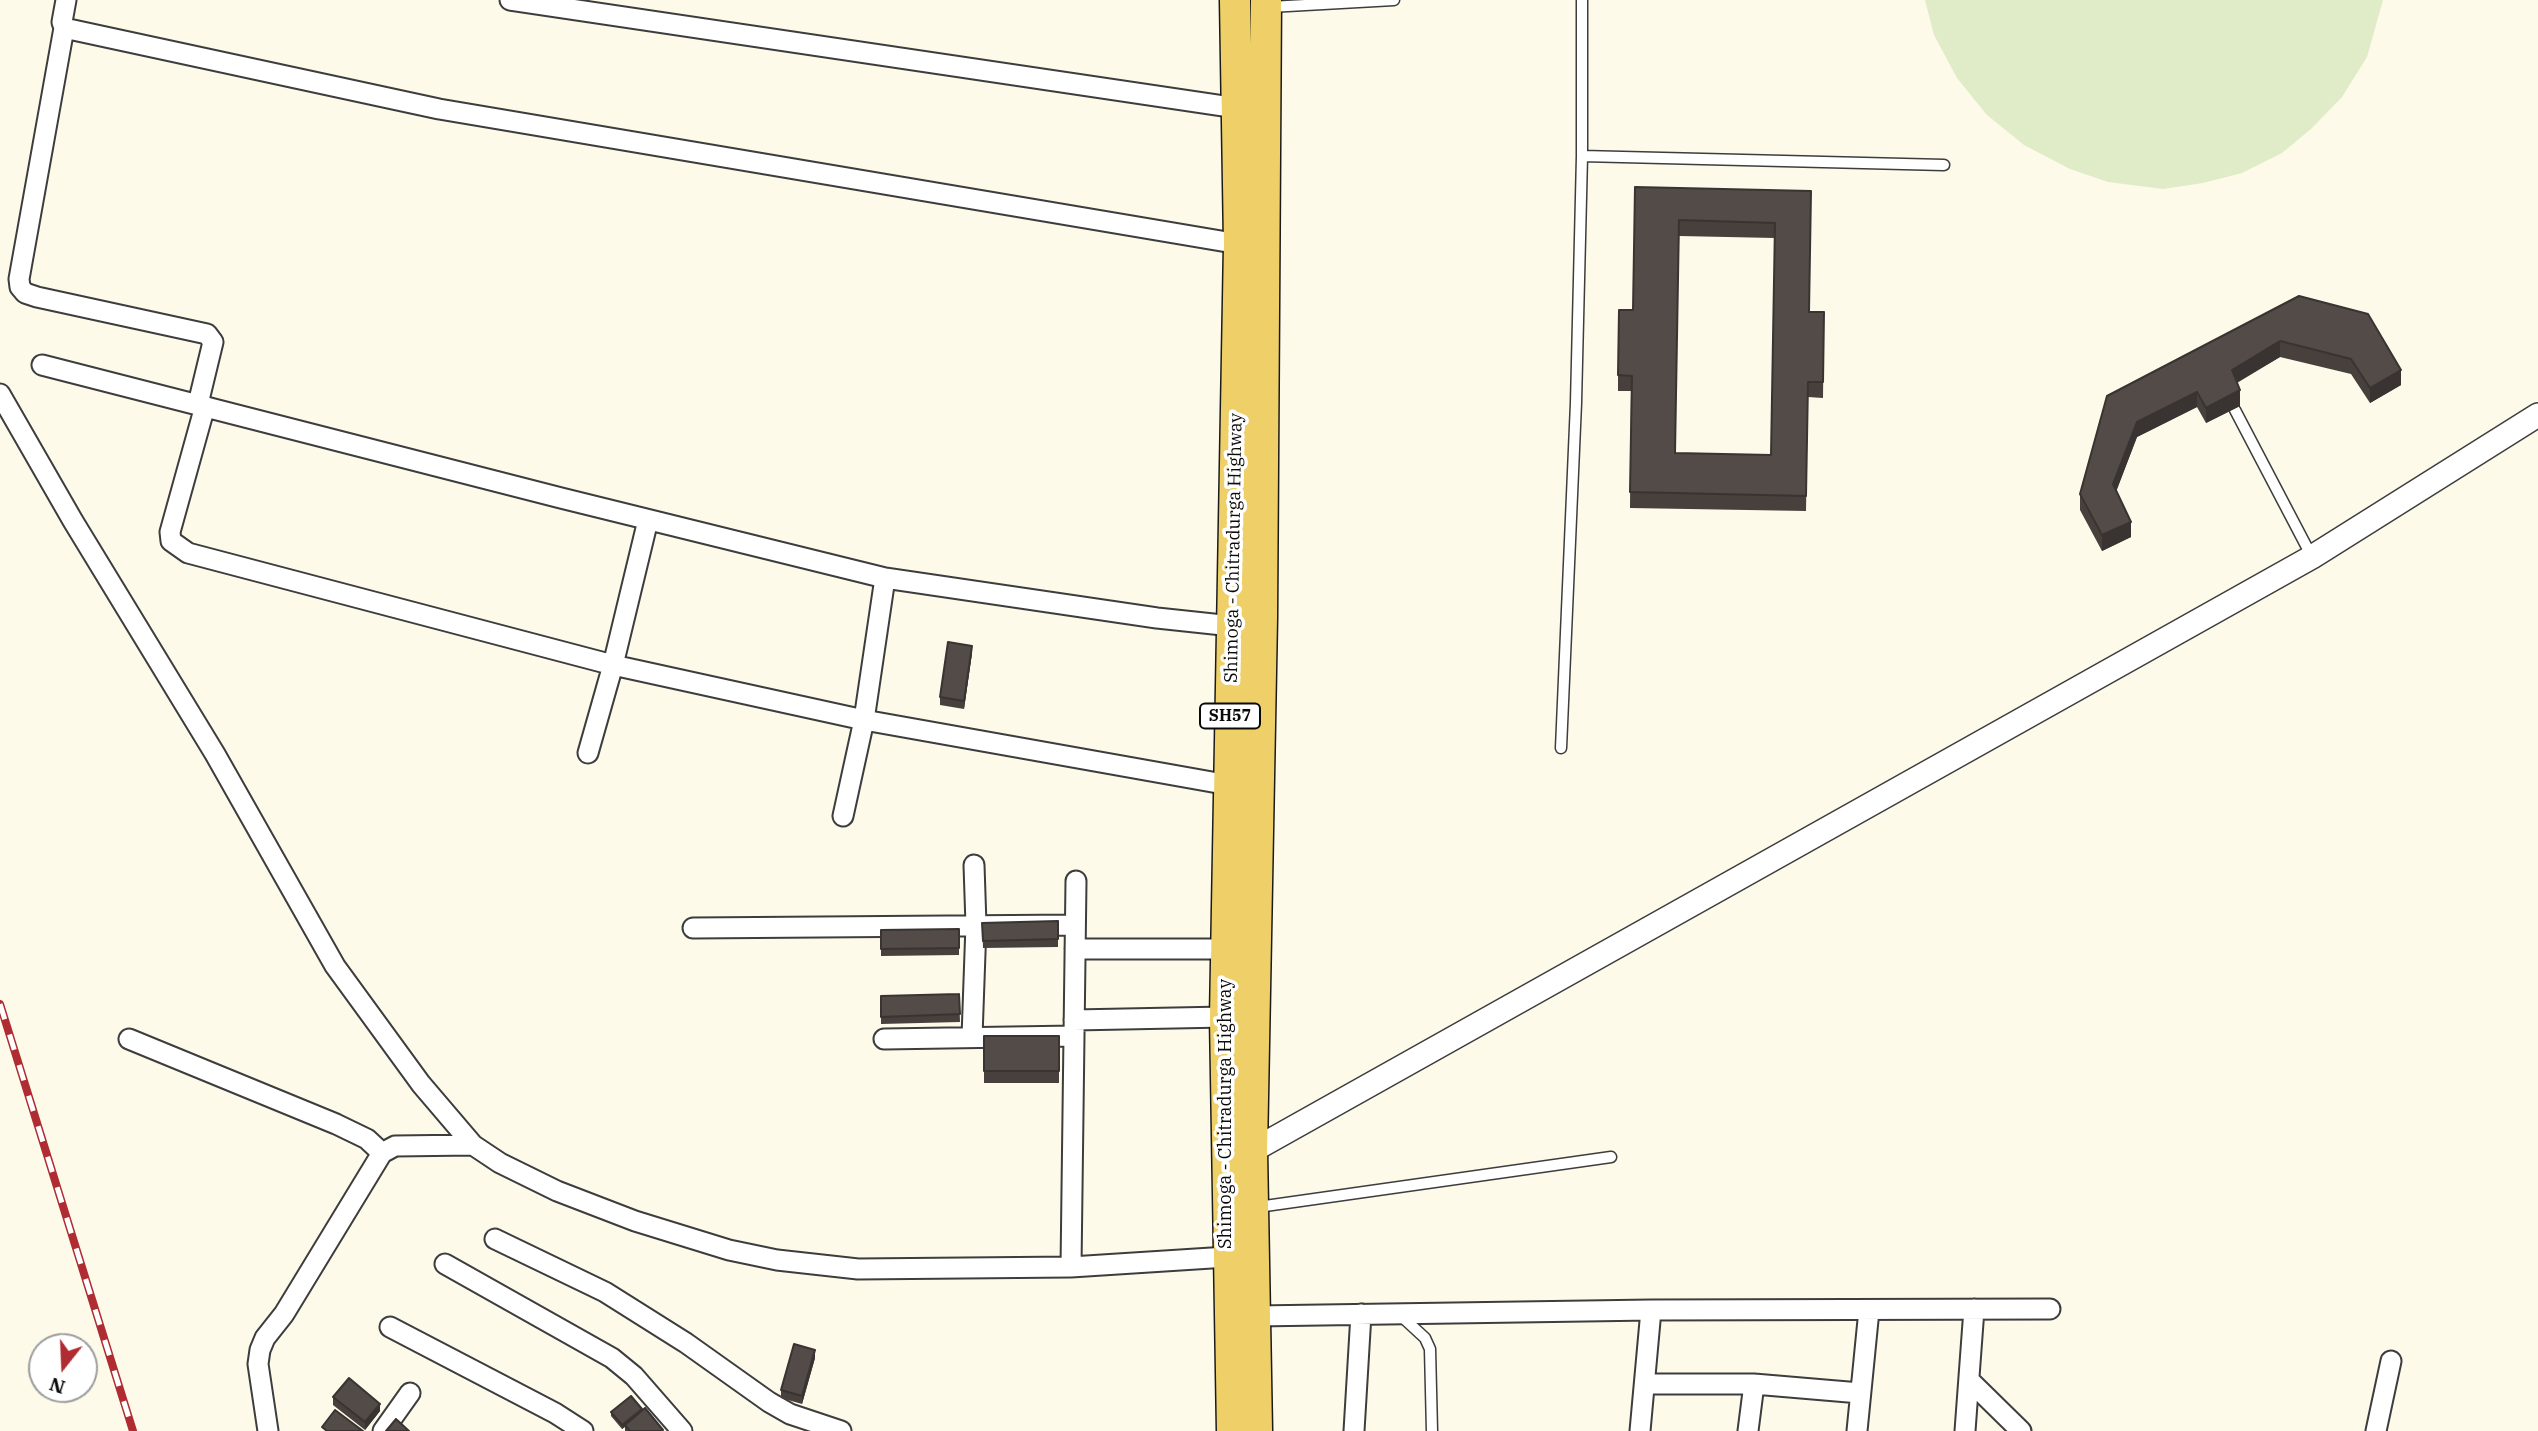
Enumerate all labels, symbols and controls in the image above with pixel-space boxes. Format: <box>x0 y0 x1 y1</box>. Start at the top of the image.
street label: Shimoga - Chitradurga Highway <box>1221 413 1247 683</box>
road number: SH57 <box>1200 704 1260 729</box>
street label: Shimoga - Chitradurga Highway <box>1215 979 1237 1249</box>
north arrow <box>28 1333 98 1403</box>
text: N <box>46 1372 68 1400</box>

